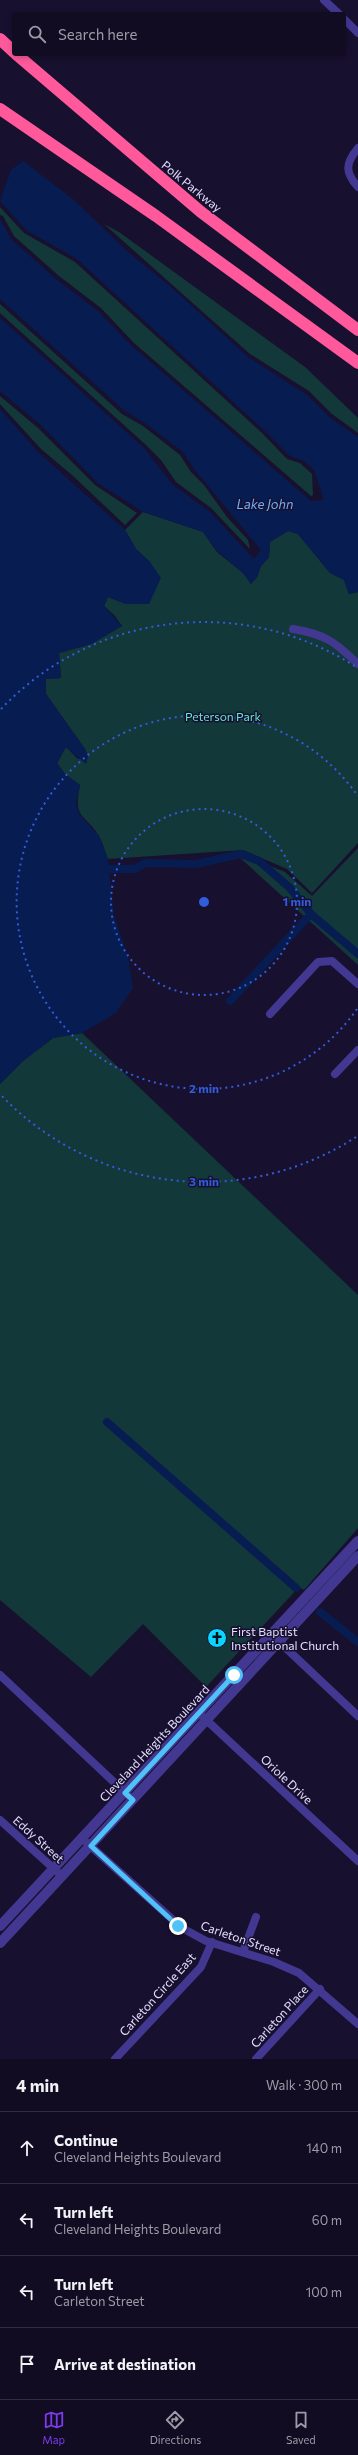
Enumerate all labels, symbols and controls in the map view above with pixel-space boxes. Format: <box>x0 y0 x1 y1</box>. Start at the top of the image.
search box <box>12 12 346 56</box>
icon: search <box>26 23 48 45</box>
text: Search here <box>58 25 137 43</box>
street label: Polk Parkway <box>159 157 225 215</box>
water label: Lake John <box>237 496 293 512</box>
park label: Peterson Park <box>185 709 262 723</box>
text: 1 min <box>283 894 311 908</box>
centre of rings <box>197 895 211 909</box>
text: 2 min <box>189 1081 219 1095</box>
text: 3 min <box>189 1174 219 1188</box>
place label: First Baptist Institutional Church <box>231 1624 339 1652</box>
church icon: First Baptist Institutional Church <box>206 1627 228 1649</box>
route start <box>225 1666 243 1684</box>
street label: Cleveland Heights Boulevard <box>96 1682 212 1804</box>
street label: Oriole Drive <box>258 1752 316 1806</box>
street label: Eddy Street <box>11 1813 67 1865</box>
route end <box>169 1917 187 1935</box>
street label: Carleton Street <box>199 1918 283 1958</box>
street label: Carleton Circle East <box>116 1950 198 2038</box>
street label: Carleton Place <box>247 1982 311 2050</box>
text: 4 min <box>16 2075 59 2096</box>
text: Walk · 300 m <box>266 2077 342 2093</box>
text: Continue <box>54 2131 118 2149</box>
icon: ahead <box>16 2137 38 2159</box>
text: 140 m <box>306 2140 342 2156</box>
text: Cleveland Heights Boulevard <box>54 2149 221 2165</box>
text: Turn left <box>54 2203 113 2221</box>
icon: left <box>16 2209 38 2231</box>
text: 60 m <box>312 2212 342 2228</box>
text: Cleveland Heights Boulevard <box>54 2221 221 2237</box>
text: Turn left <box>54 2275 113 2293</box>
icon: left <box>16 2281 38 2303</box>
text: 100 m <box>306 2284 342 2300</box>
text: Carleton Street <box>54 2293 145 2309</box>
icon: arrive <box>16 2353 38 2375</box>
text: Arrive at destination <box>54 2355 196 2373</box>
tab: Map <box>42 2409 65 2446</box>
tab: Directions <box>150 2409 201 2446</box>
tab: Saved <box>286 2409 316 2446</box>

